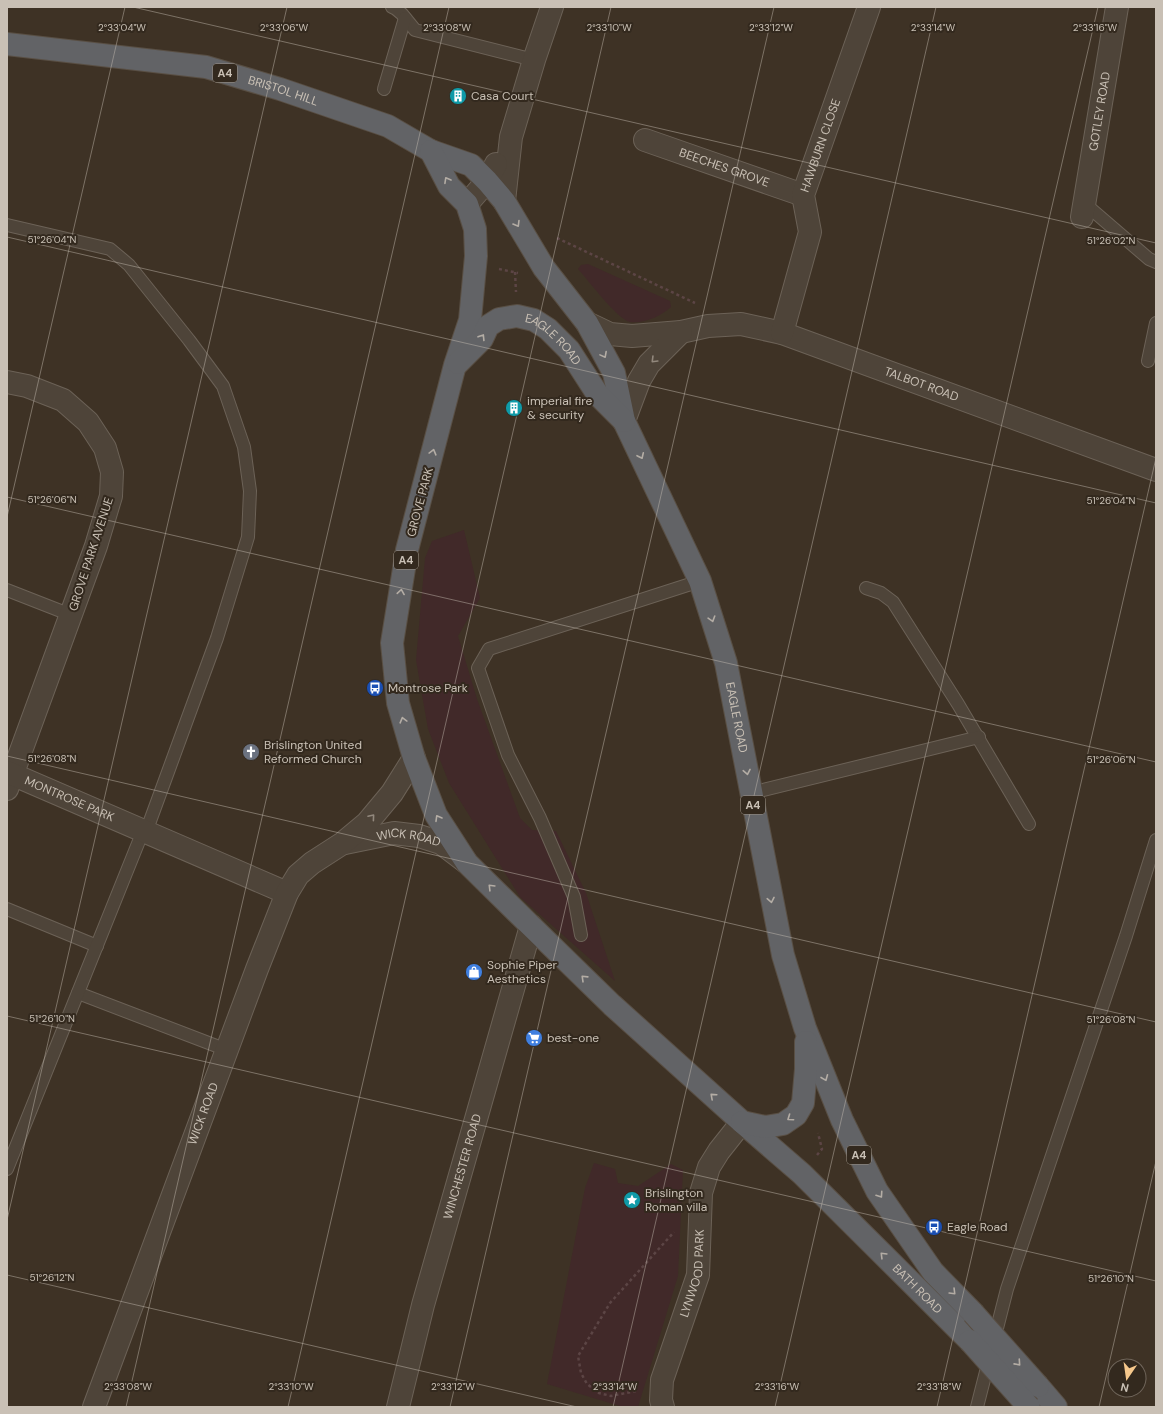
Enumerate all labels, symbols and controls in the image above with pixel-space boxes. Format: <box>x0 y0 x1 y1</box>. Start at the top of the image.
text: 2°33'04"W <box>98 21 146 34</box>
text: 2°33'06"W <box>260 21 308 34</box>
text: 2°33'08"W <box>423 21 471 34</box>
text: 2°33'10"W <box>586 21 632 34</box>
text: 2°33'12"W <box>749 21 793 34</box>
text: 2°33'14"W <box>911 21 956 34</box>
text: 2°33'16"W <box>1073 21 1118 34</box>
road number: A4 <box>213 64 237 82</box>
street label: GOTLEY ROAD <box>1085 71 1114 152</box>
street label: BRISTOL HILL <box>246 72 320 109</box>
building icon: Casa Court <box>448 86 468 106</box>
place label: Casa Court <box>471 88 534 104</box>
street label: HAWBURN CLOSE <box>797 96 844 194</box>
street label: BEECHES GROVE <box>677 145 772 191</box>
one-way arrow <box>444 177 451 184</box>
one-way arrow <box>512 220 520 227</box>
text: 51°26'04"N <box>27 233 77 246</box>
text: 51°26'02"N <box>1087 234 1135 247</box>
street label: EAGLE ROAD <box>524 310 585 368</box>
one-way arrow <box>477 334 485 341</box>
one-way arrow <box>600 351 607 358</box>
one-way arrow <box>651 355 659 363</box>
street label: TALBOT ROAD <box>882 363 961 405</box>
place label: imperial fire & security <box>527 393 593 423</box>
building icon: imperial fire & security <box>504 398 524 418</box>
one-way arrow <box>428 449 437 456</box>
one-way arrow <box>636 452 644 460</box>
street label: GROVE PARK <box>403 466 437 538</box>
text: 51°26'06"N <box>27 493 77 506</box>
text: 51°26'04"N <box>1086 494 1136 507</box>
street label: GROVE PARK AVENUE <box>65 495 117 613</box>
road number: A4 <box>394 551 418 569</box>
one-way arrow <box>396 589 404 595</box>
one-way arrow <box>707 615 716 622</box>
bus stop icon: Montrose Park <box>365 678 385 698</box>
place label: Montrose Park <box>388 680 468 696</box>
street label: EAGLE ROAD <box>722 681 751 754</box>
one-way arrow <box>399 717 408 724</box>
place label: Brislington United Reformed Church <box>264 737 362 767</box>
church icon: Brislington United Reformed Church <box>241 742 261 762</box>
text: 51°26'08"N <box>27 752 77 765</box>
text: 51°26'06"N <box>1086 753 1136 766</box>
one-way arrow <box>742 769 751 775</box>
street label: MONTROSE PARK <box>22 773 117 825</box>
road number: A4 <box>741 796 765 814</box>
one-way arrow <box>368 814 375 822</box>
one-way arrow <box>436 815 443 822</box>
street label: WICK ROAD <box>375 825 443 850</box>
one-way arrow <box>488 884 496 892</box>
one-way arrow <box>767 897 775 903</box>
place label: Sophie Piper Aesthetics <box>487 957 558 987</box>
shop icon: Sophie Piper Aesthetics <box>464 962 484 982</box>
one-way arrow <box>581 975 589 983</box>
text: 51°26'10"N <box>29 1012 75 1025</box>
text: 51°26'08"N <box>1086 1013 1136 1026</box>
supermarket icon: best-one <box>524 1028 544 1048</box>
place label: best-one <box>547 1030 599 1046</box>
one-way arrow <box>820 1073 828 1081</box>
street label: WICK ROAD <box>184 1080 222 1147</box>
one-way arrow <box>710 1093 718 1101</box>
street label: WINCHESTER ROAD <box>440 1112 485 1221</box>
one-way arrow <box>788 1113 795 1120</box>
road number: A4 <box>847 1146 871 1164</box>
place label: Brislington Roman villa <box>645 1185 707 1215</box>
place icon: Brislington Roman villa <box>622 1190 642 1210</box>
one-way arrow <box>875 1191 882 1198</box>
bus stop icon: Eagle Road <box>924 1217 944 1237</box>
place label: Eagle Road <box>947 1219 1008 1235</box>
street label: LYNWOOD PARK <box>676 1229 708 1319</box>
one-way arrow <box>880 1252 888 1260</box>
street label: BATH ROAD <box>889 1260 946 1317</box>
text: 51°26'12"N <box>30 1271 75 1284</box>
text: 51°26'10"N <box>1088 1272 1134 1285</box>
one-way arrow <box>948 1287 956 1295</box>
one-way arrow <box>1013 1358 1020 1366</box>
north arrow <box>1107 1358 1147 1398</box>
text: 2°33'08"W <box>104 1380 152 1393</box>
text: 2°33'10"W <box>268 1380 314 1393</box>
text: 2°33'12"W <box>431 1380 475 1393</box>
text: 2°33'14"W <box>593 1380 638 1393</box>
text: 2°33'16"W <box>755 1380 800 1393</box>
text: 2°33'18"W <box>917 1380 962 1393</box>
text: N <box>1119 1380 1130 1395</box>

